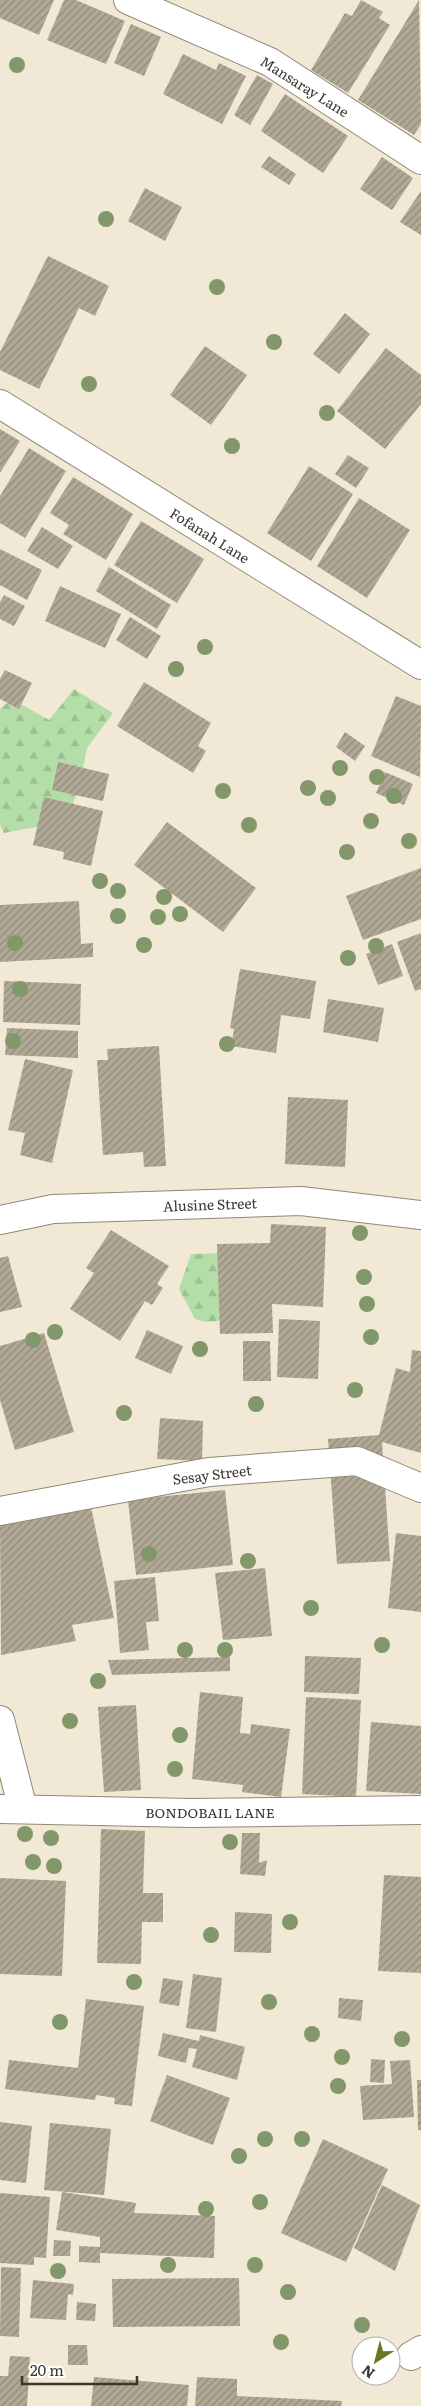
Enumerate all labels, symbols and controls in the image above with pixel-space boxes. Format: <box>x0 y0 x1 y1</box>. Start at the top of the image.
street label: Mansaray Lane <box>257 51 353 121</box>
street label: Fofanah Lane <box>166 503 254 567</box>
street label: Alusine Street <box>163 1192 258 1216</box>
street label: Sesay Street <box>171 1459 253 1489</box>
street label: BONDOBAIL LANE <box>145 1802 275 1822</box>
north arrow <box>351 2336 401 2386</box>
scale bar <box>22 2354 138 2386</box>
text: 20 m <box>30 2358 64 2381</box>
text: N <box>357 2361 378 2384</box>

